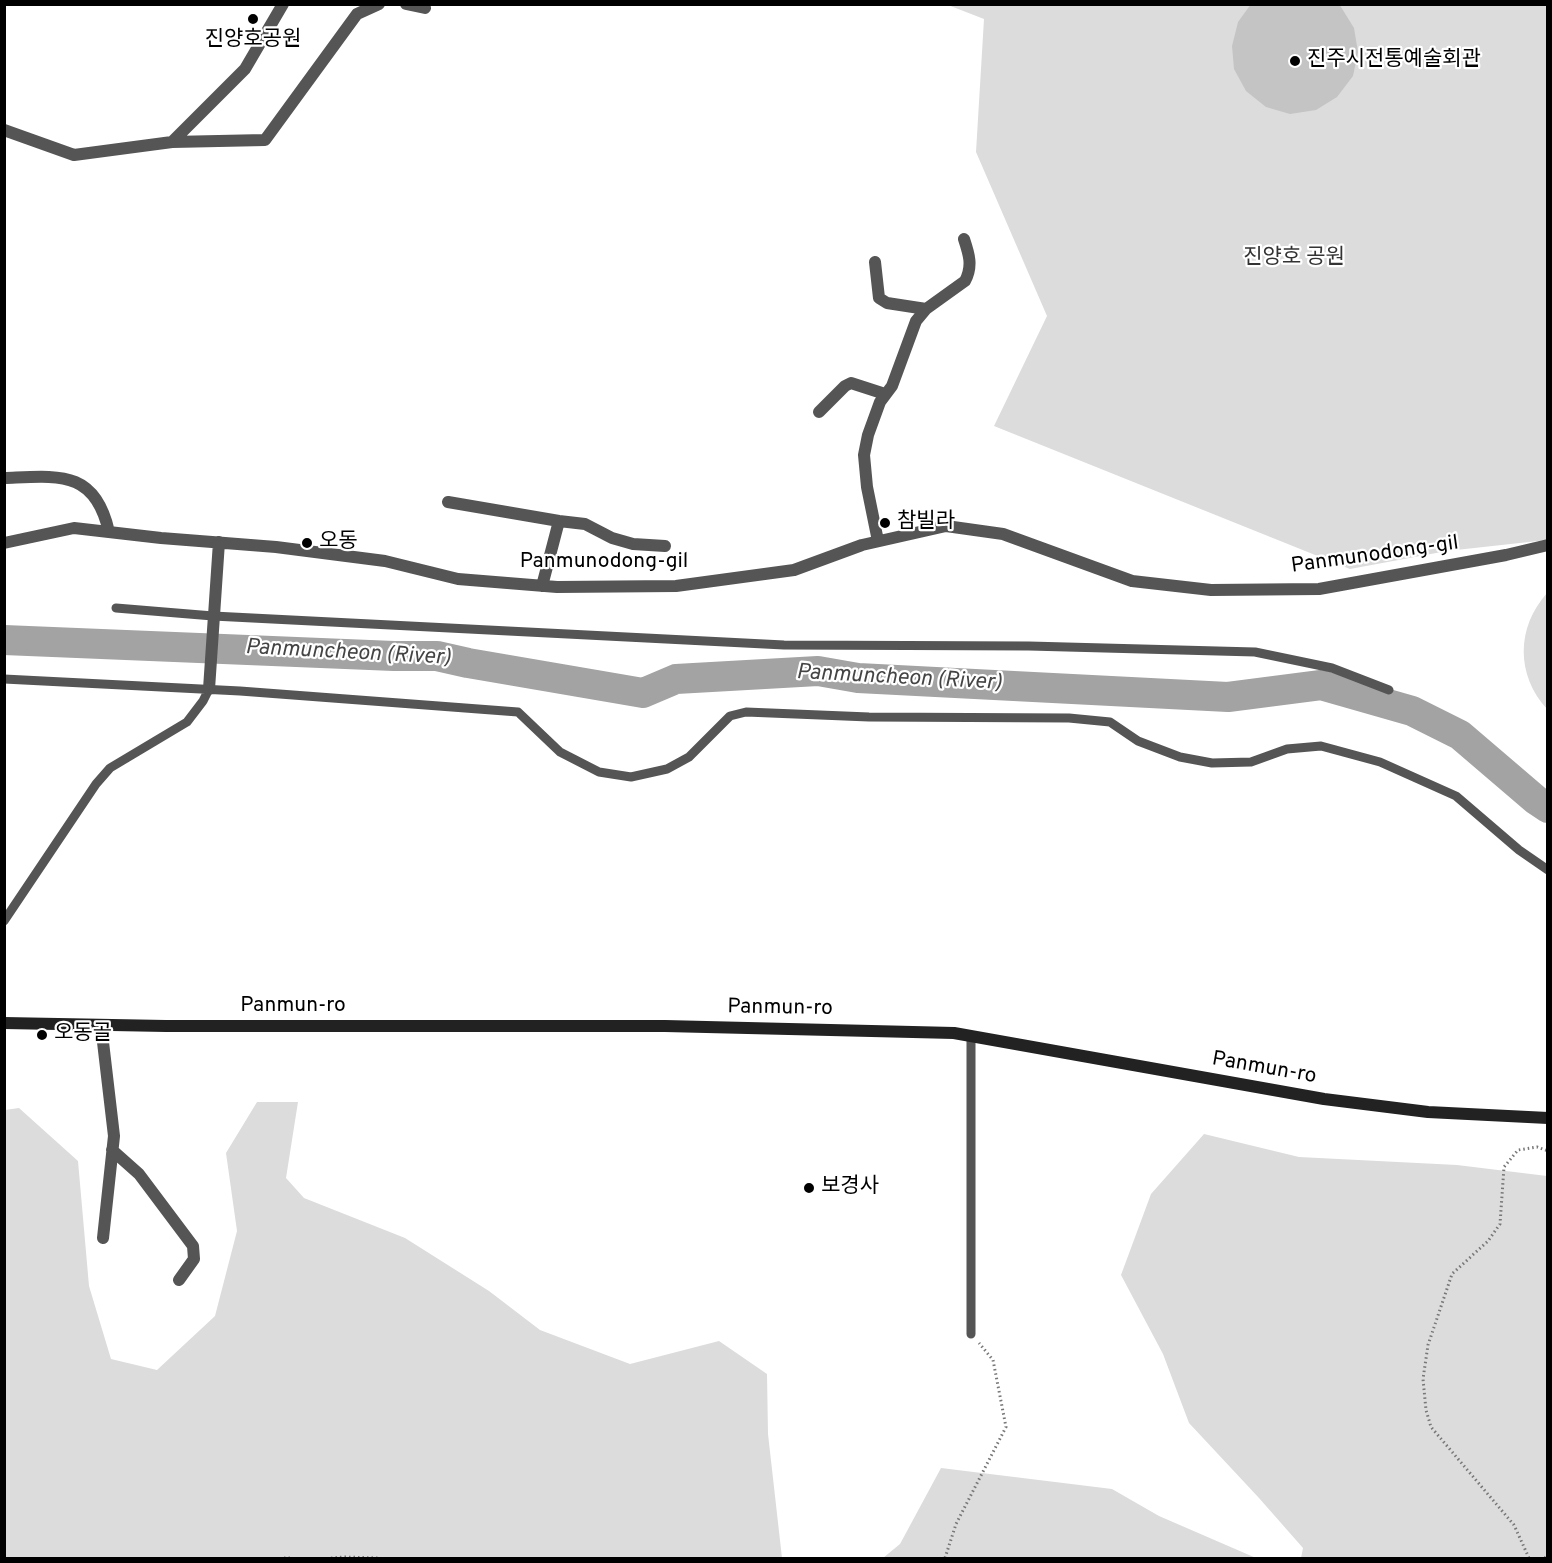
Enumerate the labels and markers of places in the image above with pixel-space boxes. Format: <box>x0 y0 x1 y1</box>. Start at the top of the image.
marker: 진양호공원 <box>246 12 260 26</box>
place label: 진양호공원 <box>205 28 301 54</box>
place label: 진주시전통예술회관 <box>1307 48 1481 74</box>
marker: 진주시전통예술회관 <box>1288 54 1302 68</box>
place label: 참빌라 <box>897 510 955 536</box>
marker: 참빌라 <box>878 516 892 530</box>
place label: 오동 <box>319 530 358 556</box>
marker: 오동 <box>300 536 314 550</box>
place label: 오동골 <box>54 1022 112 1048</box>
marker: 오동골 <box>35 1028 49 1042</box>
place label: 보경사 <box>821 1175 879 1201</box>
marker: 보경사 <box>802 1181 816 1195</box>

